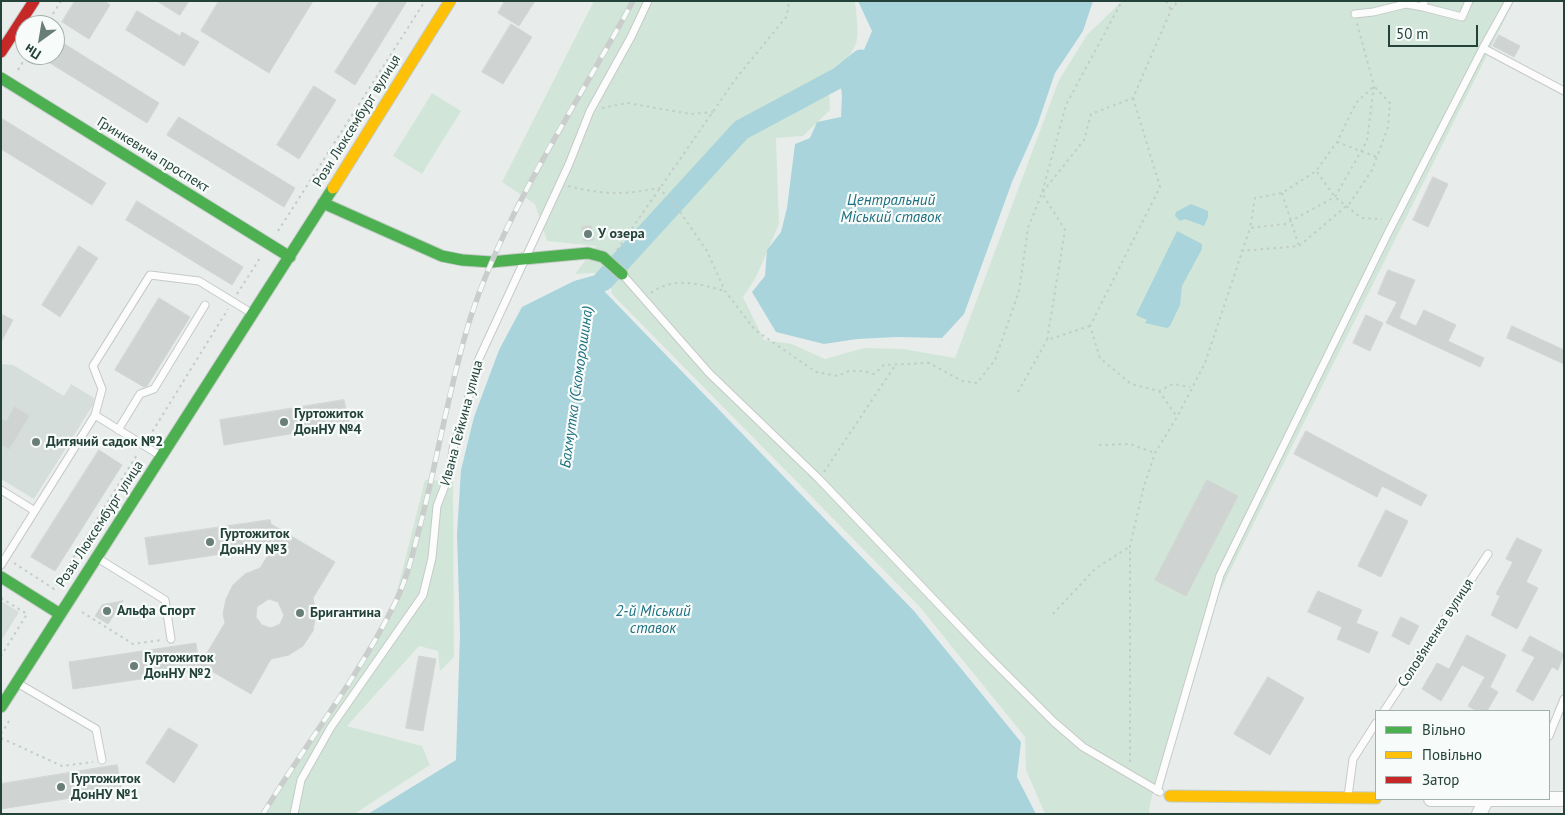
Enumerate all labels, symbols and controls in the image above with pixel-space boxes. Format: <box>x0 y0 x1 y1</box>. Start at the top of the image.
north arrow <box>15 15 65 65</box>
scale bar <box>1390 15 1480 47</box>
text: 50 m <box>1396 24 1429 43</box>
text: Пн <box>21 40 44 64</box>
street label: Рози Люксембург вулиця <box>309 52 405 190</box>
street label: Гринкевича проспект <box>94 114 212 196</box>
water label: Центральний Міський ставок <box>841 192 941 227</box>
place label: У озера <box>598 226 645 242</box>
marker: У озера <box>582 228 594 240</box>
water label: Бахмутка (Скоморошина) <box>557 305 597 469</box>
street label: Ивана Гейкина улица <box>437 358 487 488</box>
place label: Гуртожиток ДонНУ №4 <box>294 406 363 438</box>
marker: Гуртожиток ДонНУ №4 <box>278 416 290 428</box>
place label: Дитячий садок №2 <box>46 434 163 450</box>
marker: Дитячий садок №2 <box>30 436 42 448</box>
street label: Розы Люксембург улица <box>53 458 147 590</box>
place label: Гуртожиток ДонНУ №3 <box>220 526 289 558</box>
marker: Гуртожиток ДонНУ №3 <box>204 536 216 548</box>
street label: Солов’яненка вулиця <box>1395 576 1477 690</box>
place label: Альфа Спорт <box>117 603 195 619</box>
water label: 2-й Міський ставок <box>615 603 691 638</box>
marker: Альфа Спорт <box>101 605 113 617</box>
place label: Бригантина <box>310 605 381 621</box>
marker: Бригантина <box>294 607 306 619</box>
place label: Гуртожиток ДонНУ №2 <box>144 650 213 682</box>
marker: Гуртожиток ДонНУ №2 <box>128 660 140 672</box>
legend <box>1375 710 1550 800</box>
text: Вільно <box>1422 720 1465 739</box>
text: Повільно <box>1422 745 1482 764</box>
text: Затор <box>1422 770 1459 789</box>
place label: Гуртожиток ДонНУ №1 <box>71 771 140 804</box>
marker: Гуртожиток ДонНУ №1 <box>55 781 67 793</box>

